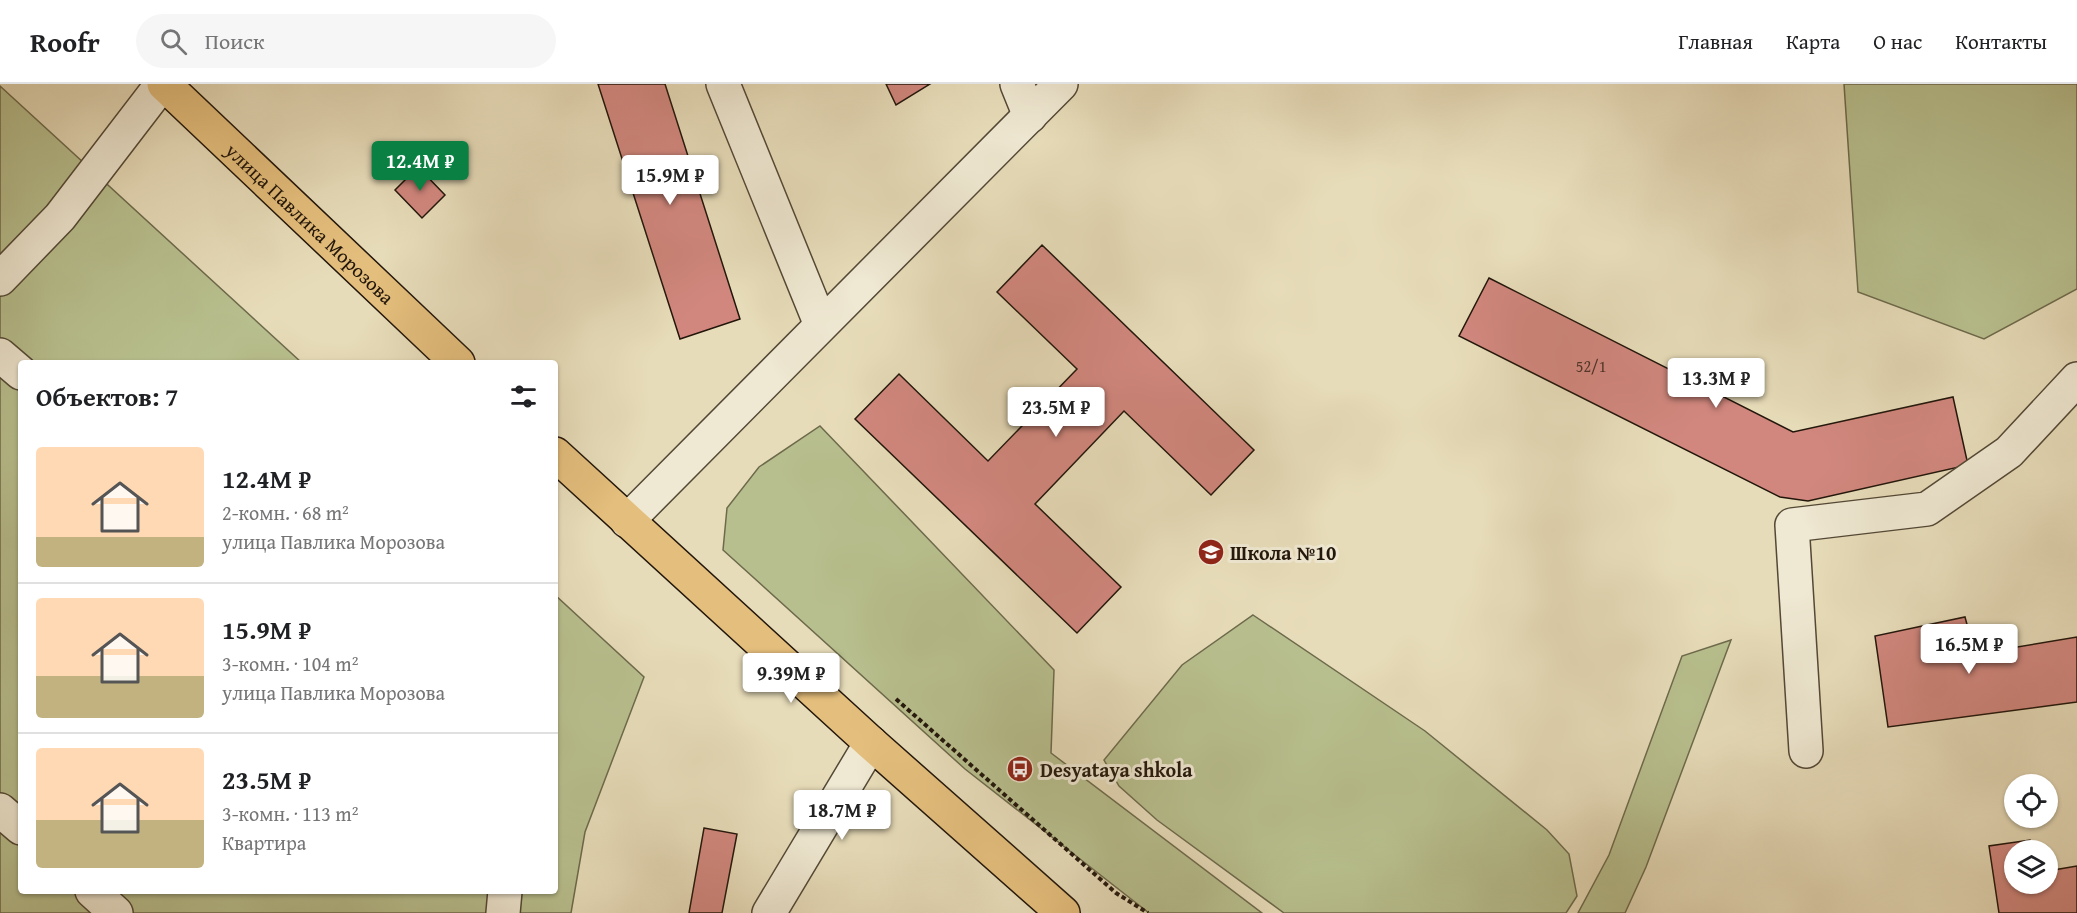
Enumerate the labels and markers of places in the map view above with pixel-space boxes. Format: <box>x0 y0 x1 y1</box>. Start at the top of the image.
pin: 12.4M ₽ <box>365 141 475 192</box>
pin: 15.9M ₽ <box>615 155 725 206</box>
pin: 13.3M ₽ <box>1661 358 1771 409</box>
pin: 23.5M ₽ <box>1001 387 1111 438</box>
school or university icon: Школа №10 <box>1196 537 1226 567</box>
place label: Школа №10 <box>1230 538 1336 567</box>
pin: 16.5M ₽ <box>1914 624 2024 675</box>
pin: 9.39M ₽ <box>736 653 846 704</box>
bus stop icon: Desyataya shkola <box>1005 754 1035 784</box>
place label: Desyataya shkola <box>1040 755 1193 784</box>
pin: 18.7M ₽ <box>787 790 897 841</box>

